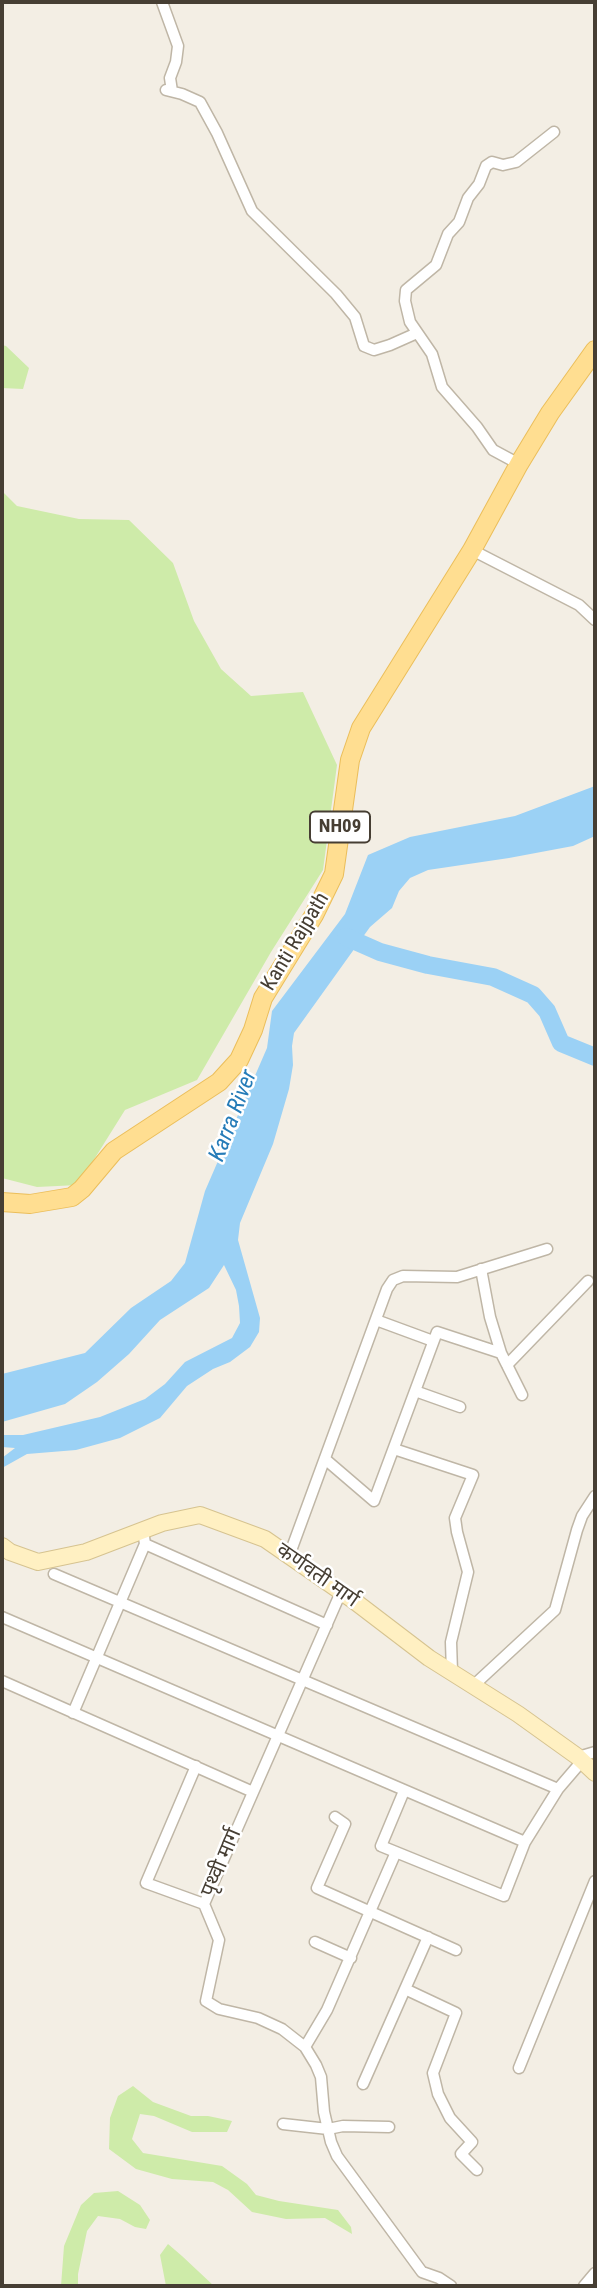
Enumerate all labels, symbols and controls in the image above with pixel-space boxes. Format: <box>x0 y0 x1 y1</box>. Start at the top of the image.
road number: NH09 <box>310 812 370 842</box>
street label: Kanti Rajpath <box>257 888 335 996</box>
water label: Karra River <box>204 1066 264 1166</box>
street label: कर्णवती मार्ग <box>271 1538 363 1614</box>
street label: पृथ्वी मार्ग <box>196 1825 248 1901</box>

